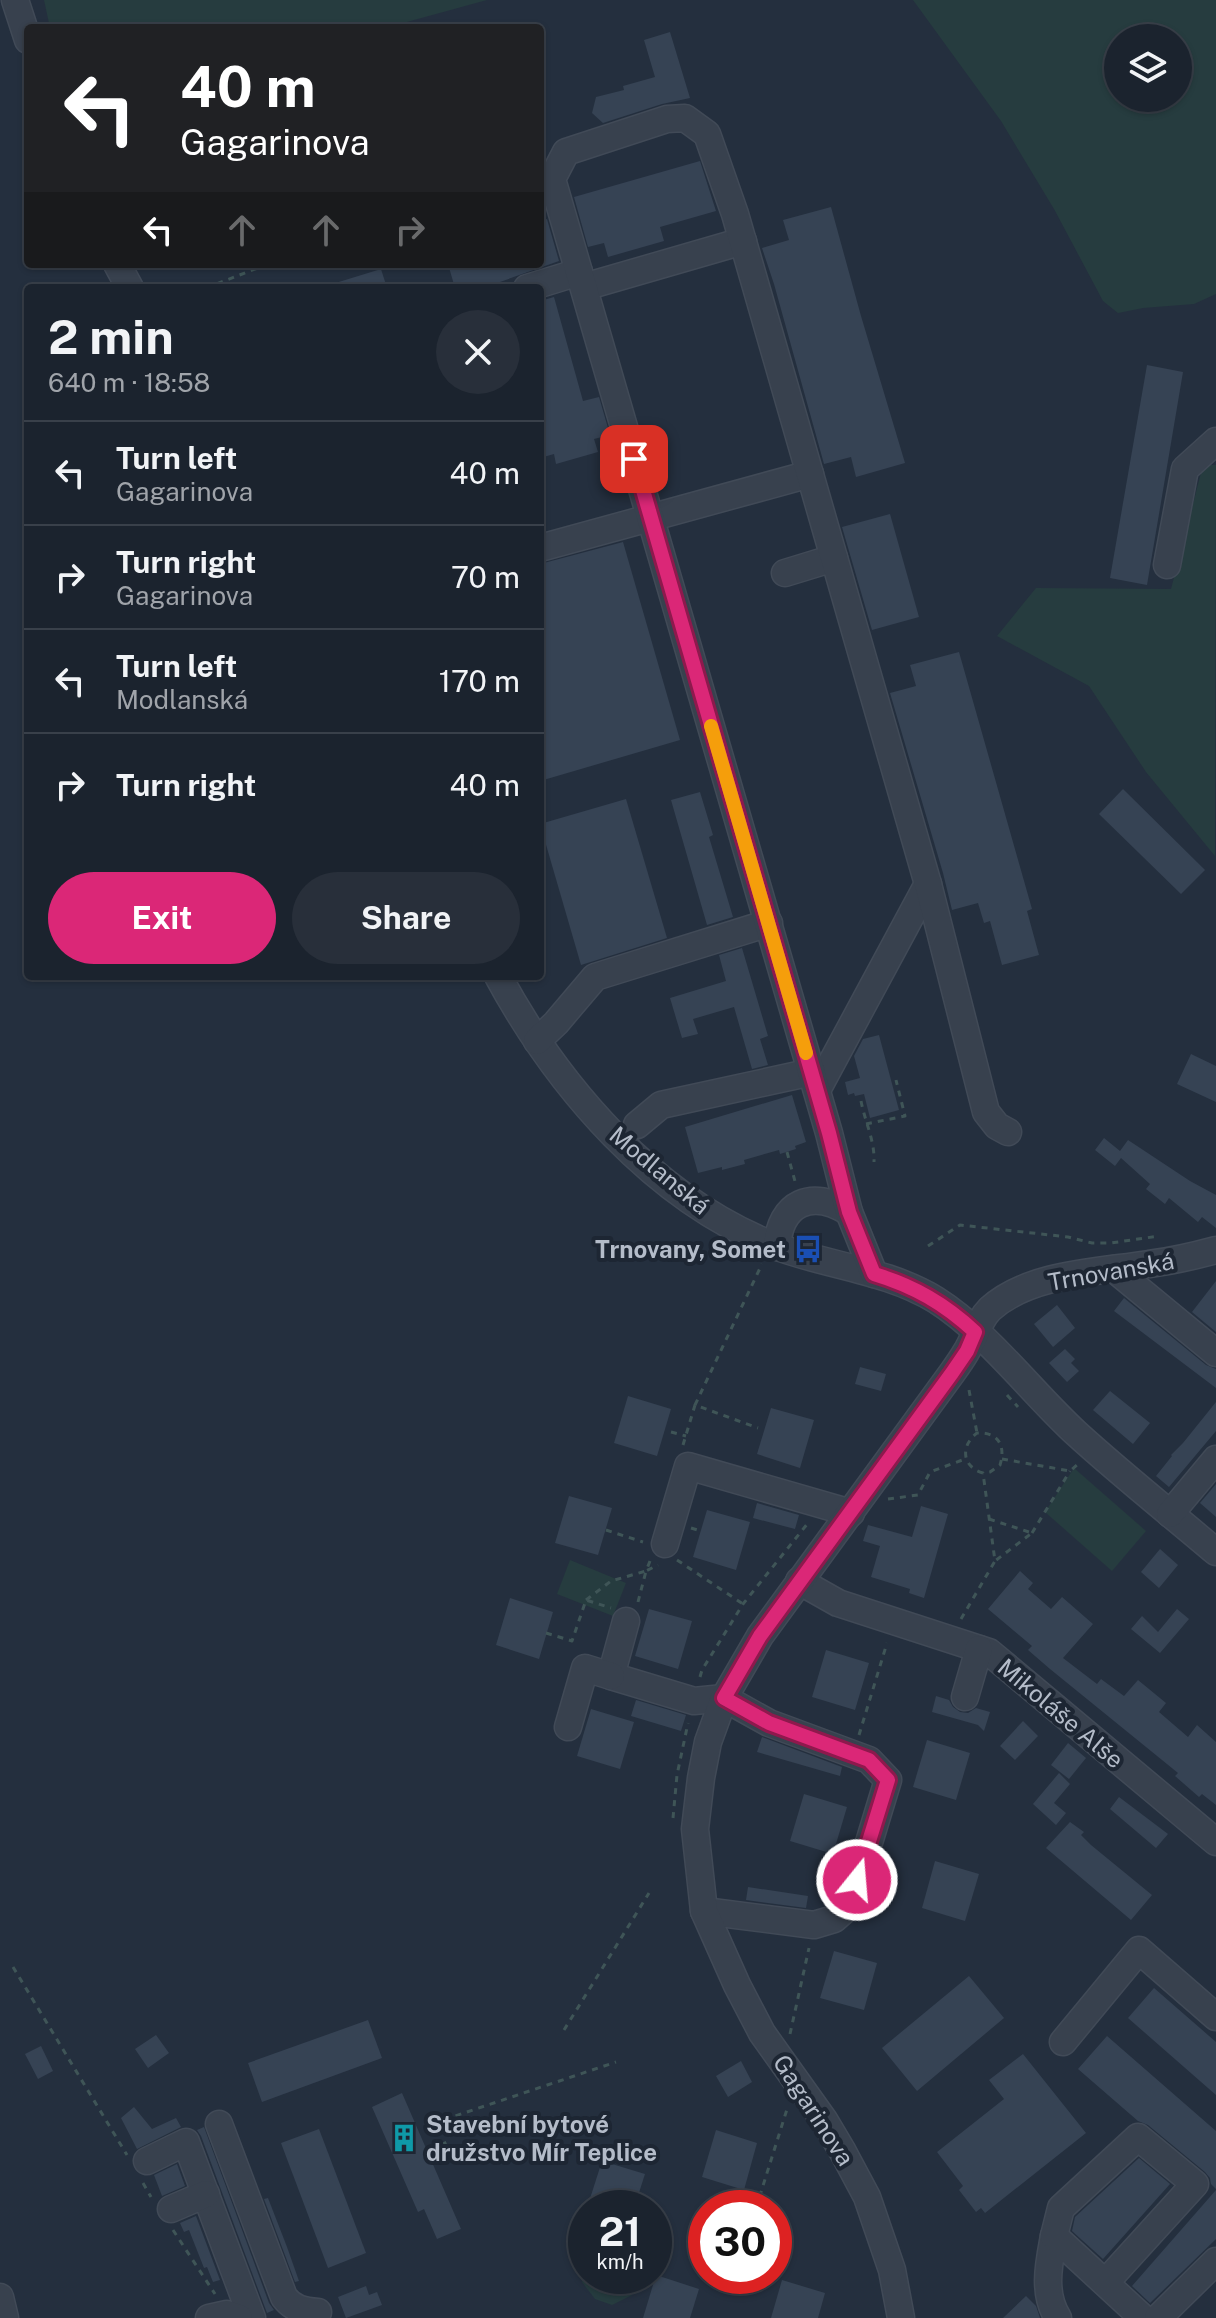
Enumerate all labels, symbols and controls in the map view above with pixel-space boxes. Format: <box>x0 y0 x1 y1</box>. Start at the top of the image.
map controls <box>1104 24 1192 112</box>
button: layers <box>1104 24 1192 112</box>
text: 40 m <box>180 54 316 120</box>
icon: left <box>48 56 152 160</box>
text: Gagarinova <box>180 121 370 163</box>
icon: left <box>136 208 180 252</box>
icon: ahead <box>220 208 264 252</box>
icon: ahead <box>304 208 348 252</box>
icon: right <box>388 208 432 252</box>
text: 2 min <box>48 308 174 365</box>
button: close <box>436 310 520 394</box>
text: 640 m · 18:58 <box>48 367 210 398</box>
pin <box>600 425 668 493</box>
icon: arrive <box>612 437 656 481</box>
text: Turn left <box>116 440 237 476</box>
icon: left <box>48 451 92 495</box>
text: 40 m <box>450 455 520 491</box>
text: Gagarinova <box>116 476 253 507</box>
text: Turn right <box>116 544 256 580</box>
icon: right <box>48 555 92 599</box>
text: 70 m <box>451 559 520 595</box>
text: Gagarinova <box>116 580 253 611</box>
text: Turn left <box>116 648 237 684</box>
icon: left <box>48 659 92 703</box>
text: 170 m <box>439 663 520 699</box>
text: Modlanská <box>116 684 248 715</box>
icon: right <box>48 763 92 807</box>
text: Turn right <box>116 767 256 803</box>
text: 40 m <box>450 767 520 803</box>
button: Exit <box>48 872 276 964</box>
button: Share <box>292 872 520 964</box>
street label: Modlanská <box>604 1120 716 1220</box>
bus stop icon: Trnovany, Somet <box>793 1234 823 1264</box>
place label: Trnovany, Somet <box>595 1235 786 1263</box>
street label: Trnovanská <box>1046 1246 1176 1296</box>
street label: Mikoláše Alše <box>993 1652 1129 1774</box>
position arrow <box>815 1838 899 1922</box>
street label: Gagarinova <box>768 2049 860 2171</box>
place label: Stavební bytové družstvo Mír Teplice <box>426 2110 657 2166</box>
building icon: Stavební bytové družstvo Mír Teplice <box>389 2123 419 2153</box>
speed limit sign: 30 <box>688 2190 792 2294</box>
text: 21 <box>599 2208 641 2255</box>
text: km/h <box>596 2250 644 2274</box>

